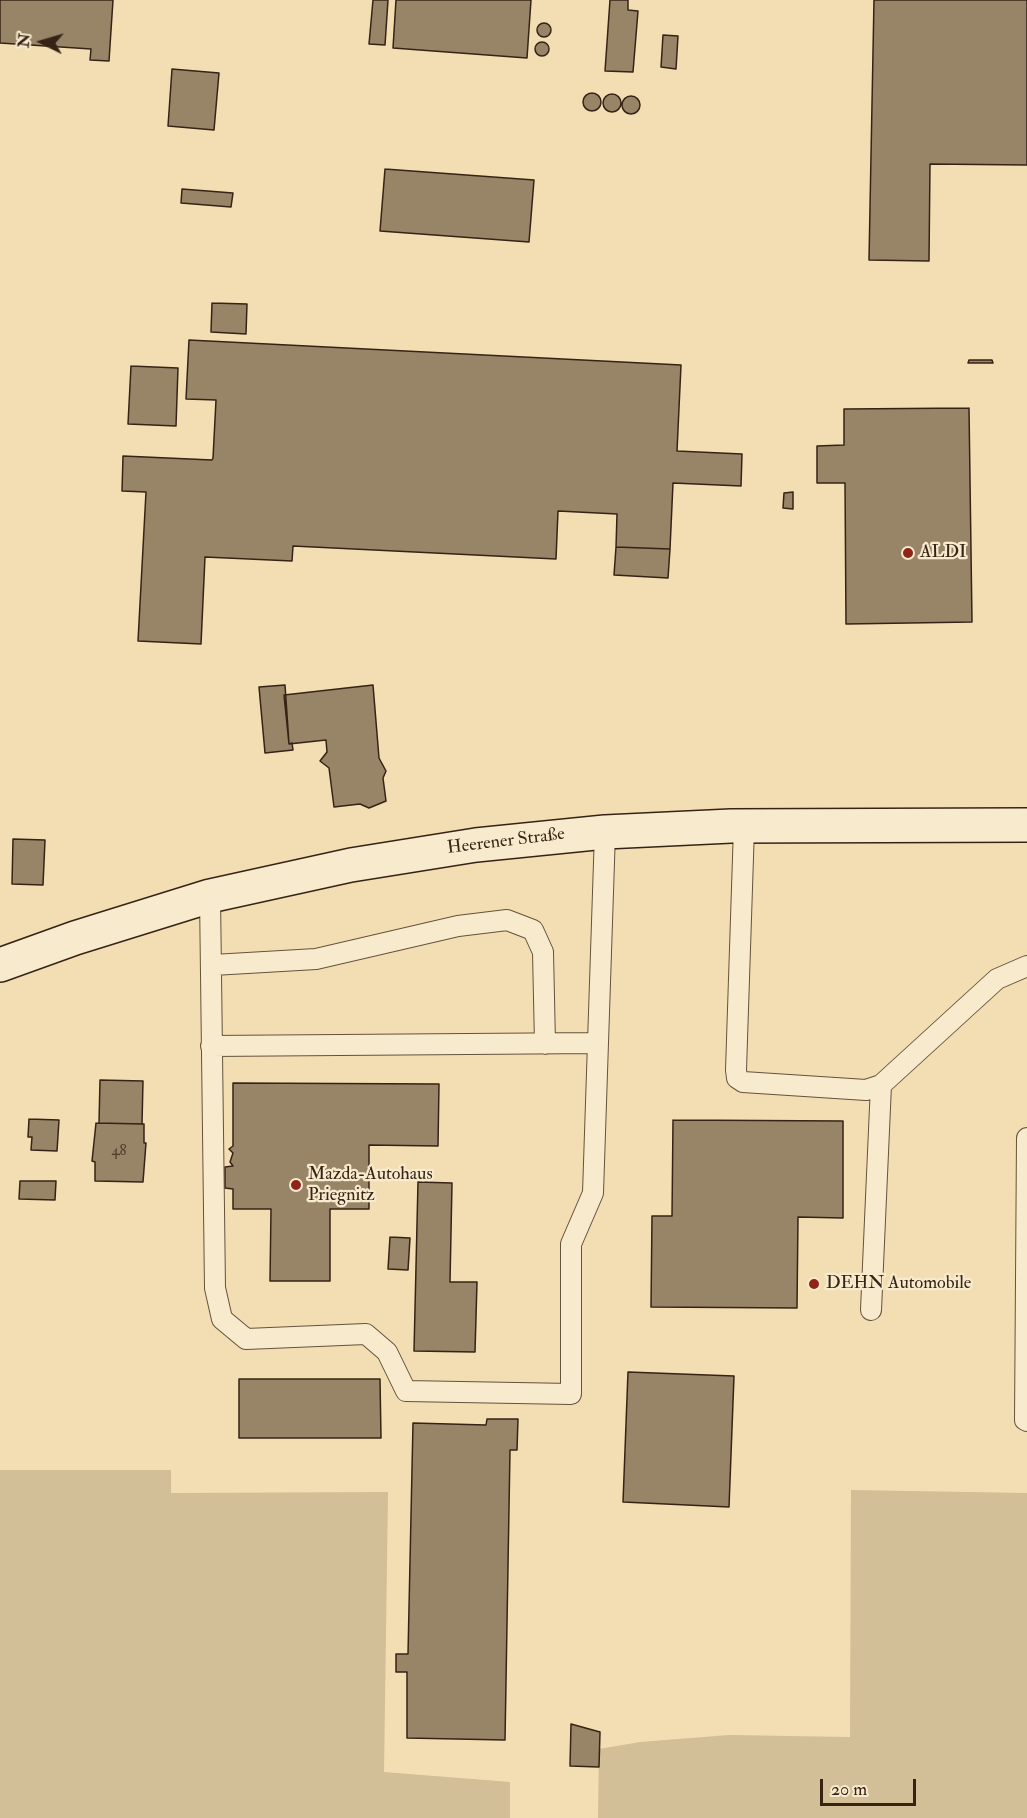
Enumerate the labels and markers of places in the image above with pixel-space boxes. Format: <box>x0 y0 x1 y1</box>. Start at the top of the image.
place label: ALDI <box>920 542 966 564</box>
marker: ALDI <box>901 546 915 560</box>
place label: Mazda-Autohaus Priegnitz <box>308 1164 433 1206</box>
marker: Mazda-Autohaus Priegnitz <box>289 1178 303 1192</box>
place label: DEHN Automobile <box>826 1273 971 1295</box>
marker: DEHN Automobile <box>807 1277 821 1291</box>

